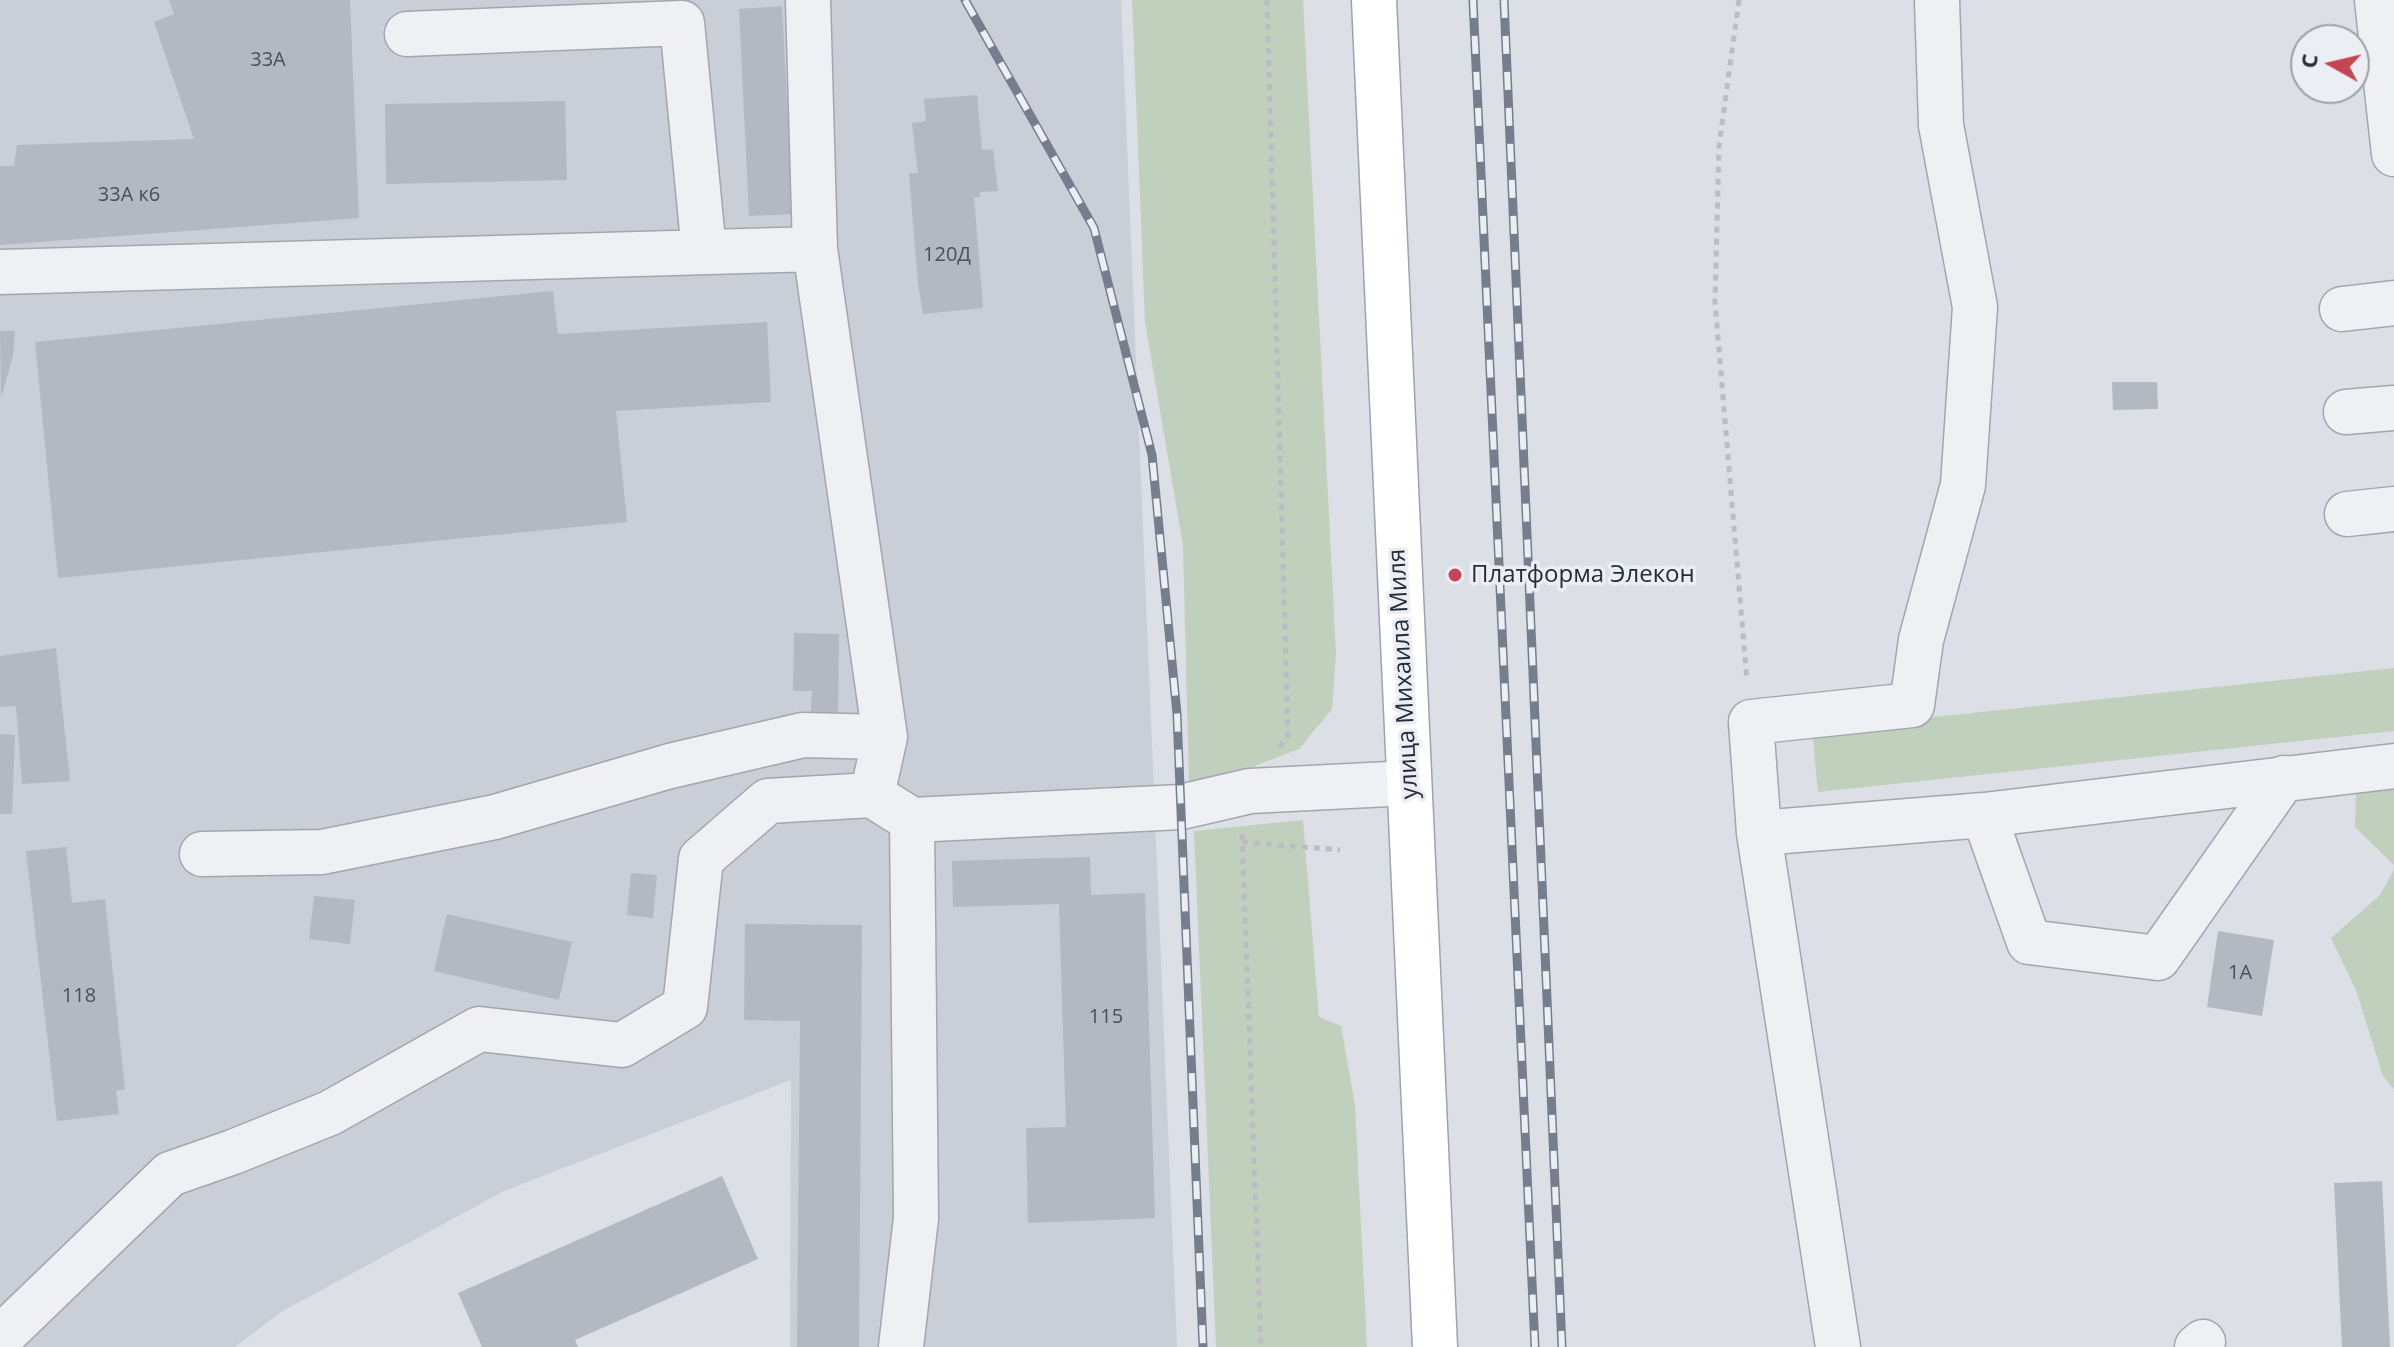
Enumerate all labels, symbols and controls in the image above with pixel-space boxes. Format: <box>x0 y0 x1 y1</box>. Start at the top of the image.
north arrow <box>2290 24 2370 104</box>
house number: 33А <box>250 48 286 72</box>
text: С <box>2292 52 2324 70</box>
house number: 33А к6 <box>98 183 160 207</box>
house number: 120Д <box>923 243 971 267</box>
street label: улица Михаила Миля <box>1383 548 1425 800</box>
place label: Платформа Элекон <box>1471 561 1695 589</box>
marker: Платформа Элекон <box>1446 566 1464 584</box>
house number: 1А <box>2228 961 2252 985</box>
house number: 118 <box>62 984 96 1008</box>
house number: 115 <box>1089 1005 1123 1029</box>

